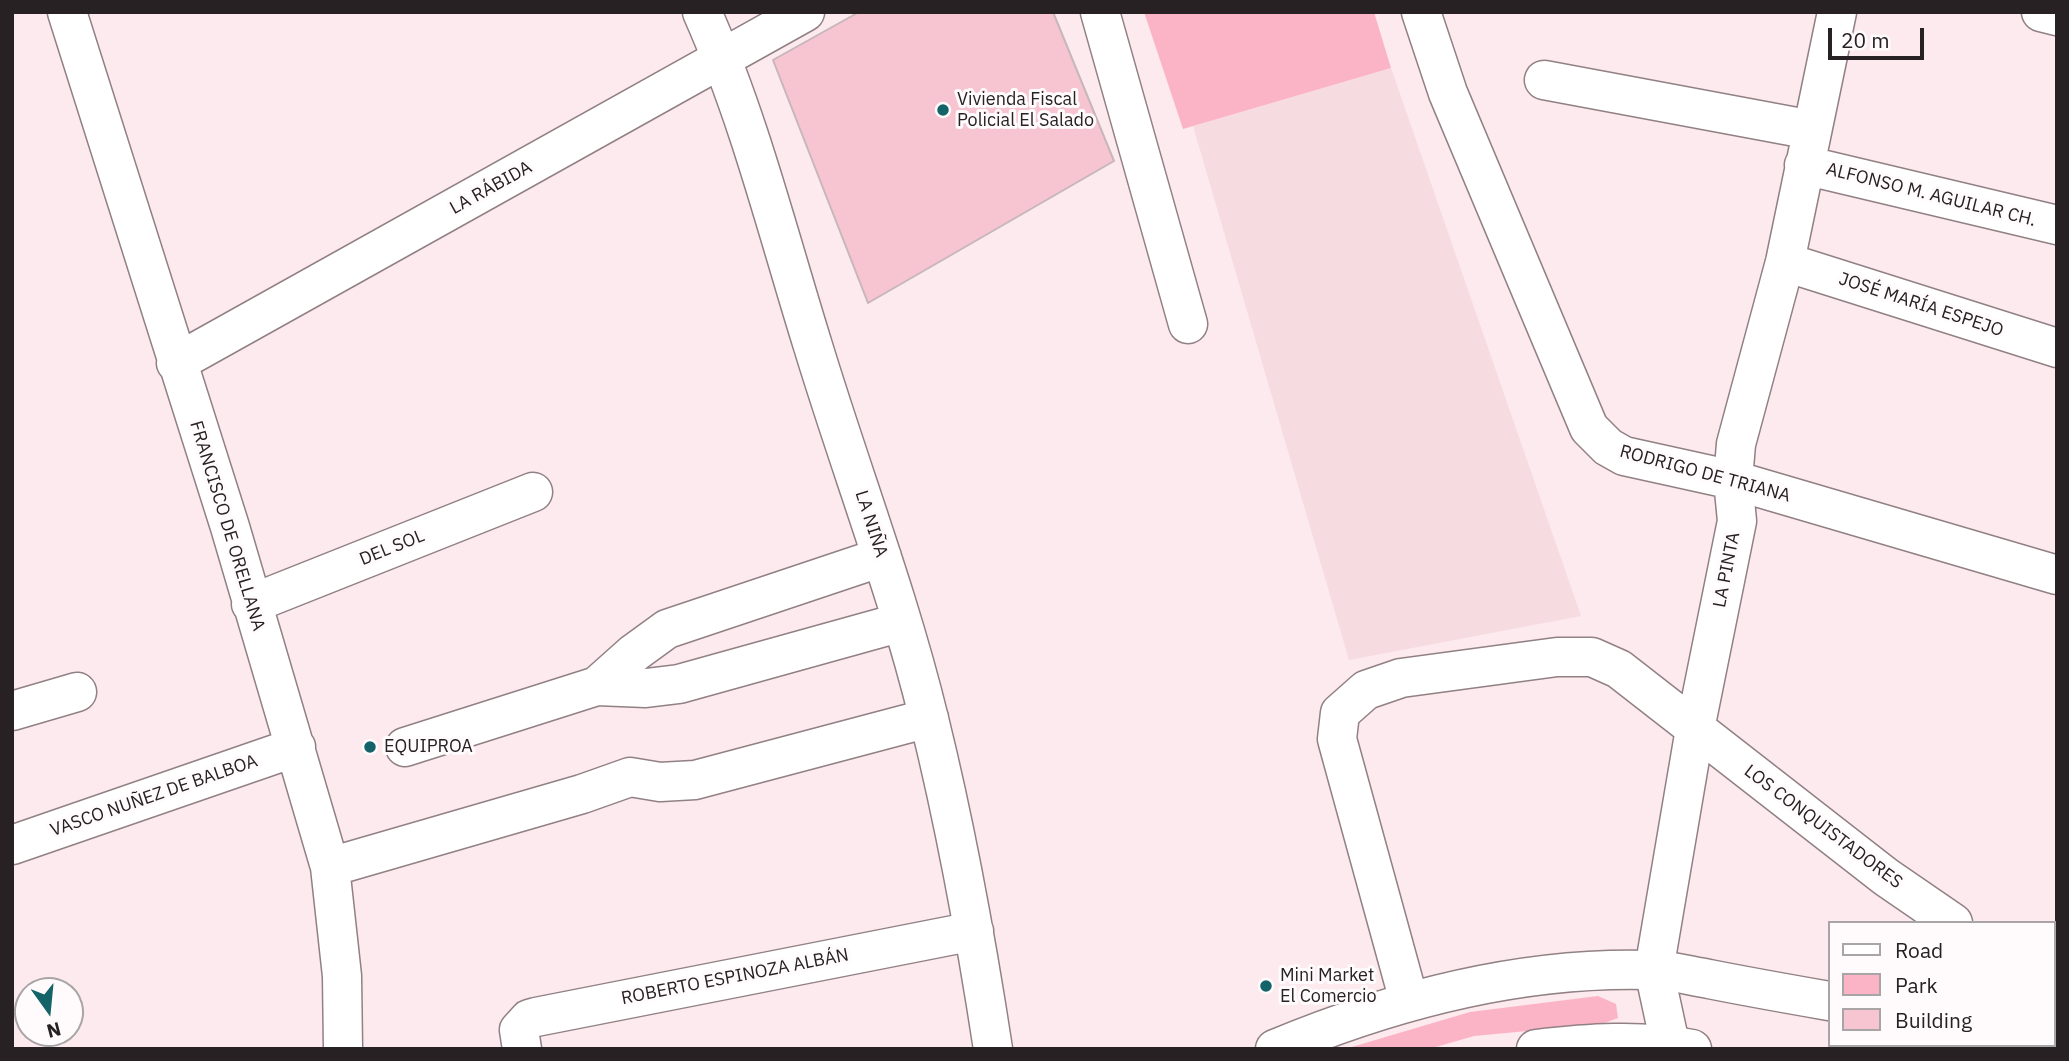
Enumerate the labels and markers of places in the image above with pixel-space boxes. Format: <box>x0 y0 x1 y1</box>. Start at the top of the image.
place label: Vivienda Fiscal Policial El Salado <box>957 89 1094 132</box>
marker: Vivienda Fiscal Policial El Salado <box>935 102 951 118</box>
place label: EQUIPROA <box>384 736 473 758</box>
marker: EQUIPROA <box>362 739 378 755</box>
place label: Mini Market El Comercio <box>1280 965 1377 1007</box>
marker: Mini Market El Comercio <box>1258 978 1274 994</box>

